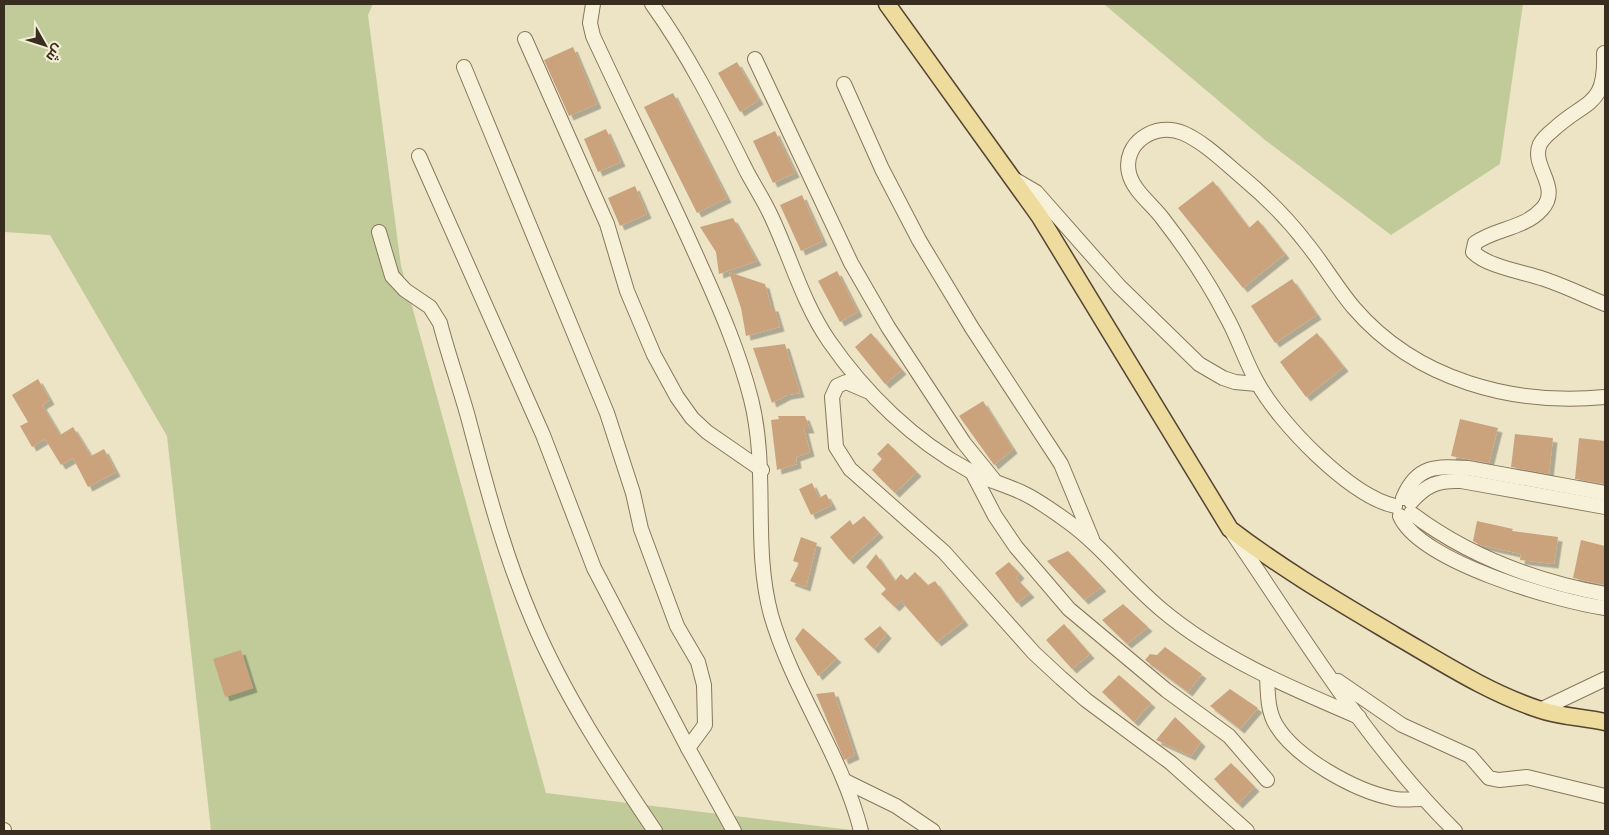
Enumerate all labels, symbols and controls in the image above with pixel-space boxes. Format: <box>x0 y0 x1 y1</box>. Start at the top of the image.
north arrow <box>20 20 70 70</box>
text: ش <box>42 41 67 65</box>

